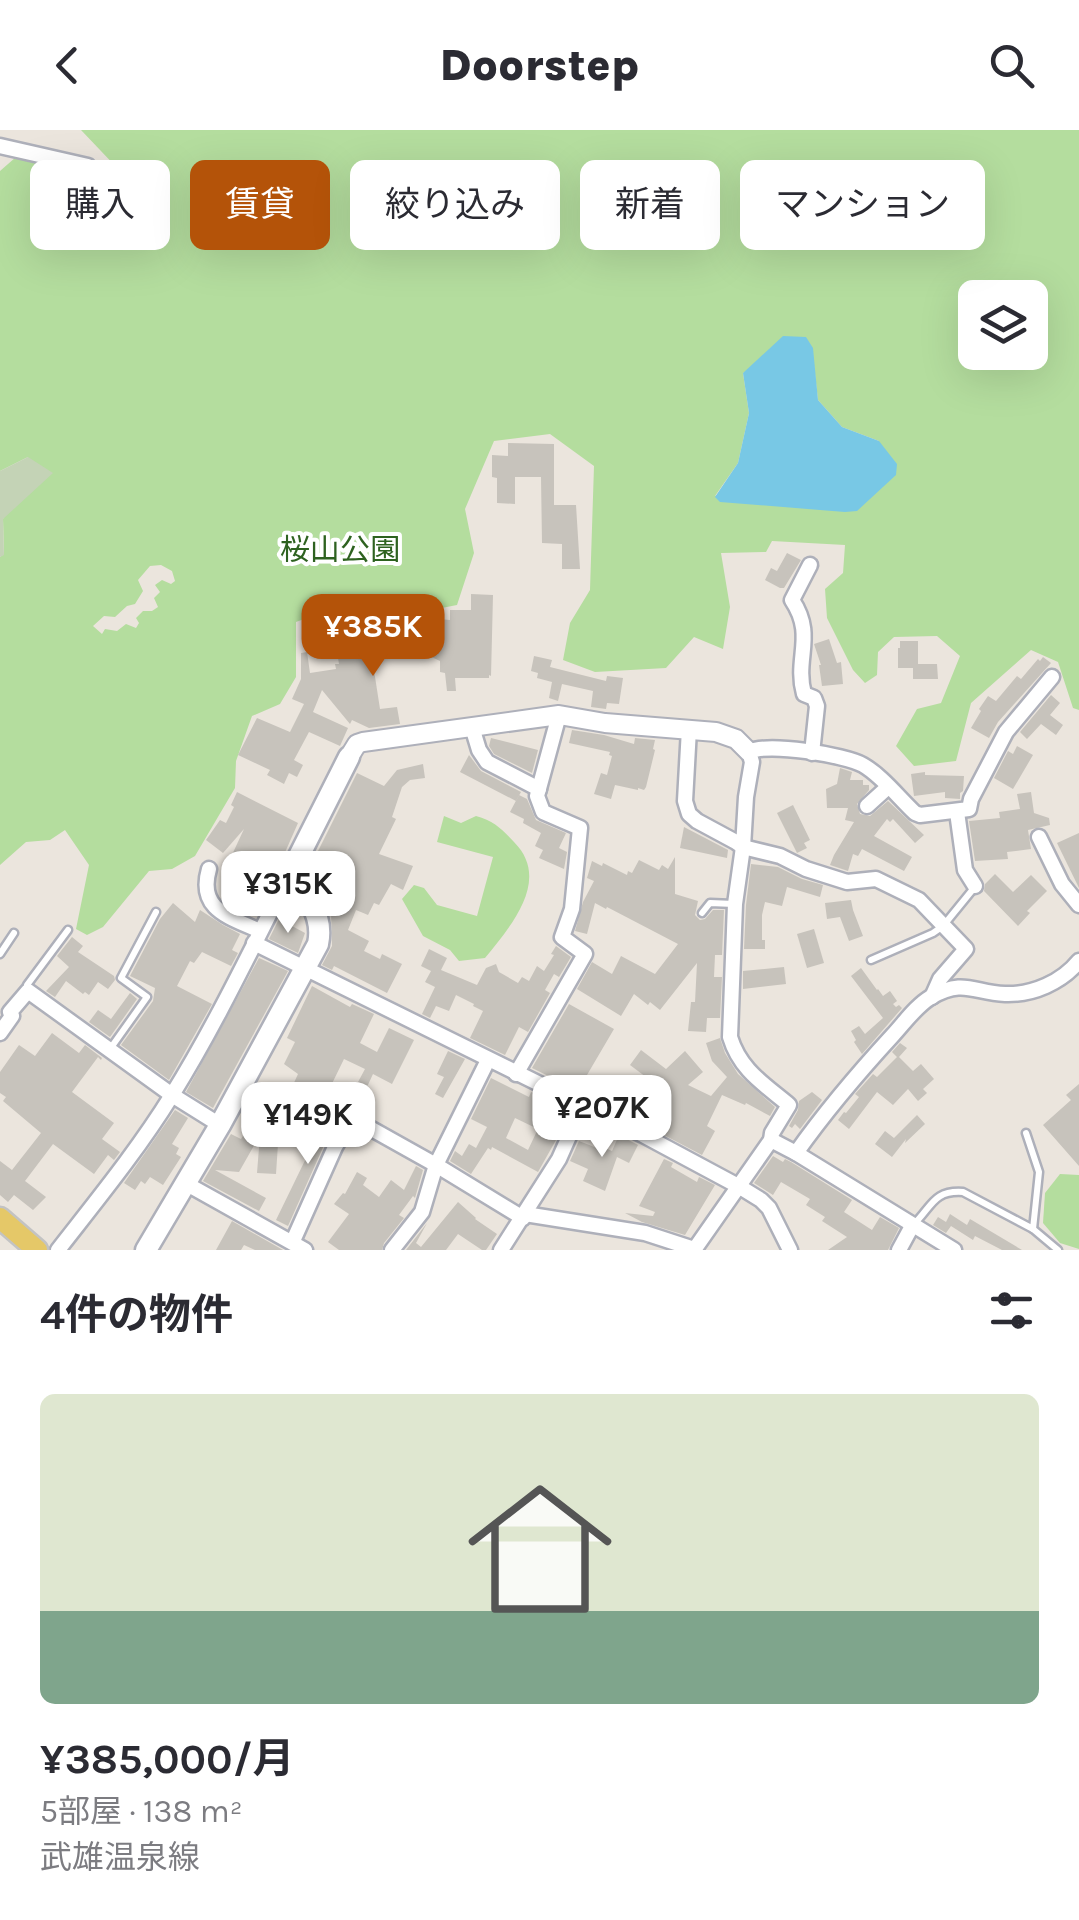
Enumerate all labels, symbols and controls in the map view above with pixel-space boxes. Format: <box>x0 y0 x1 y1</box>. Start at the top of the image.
icon: back <box>40 38 95 93</box>
icon: search <box>984 38 1039 93</box>
text: Doorstep <box>440 39 639 91</box>
chip: 購入 <box>30 160 170 250</box>
chip: 賃貸 <box>190 160 330 250</box>
chip: 絞り込み <box>350 160 560 250</box>
chip: 新着 <box>580 160 720 250</box>
chip: マンション <box>740 160 985 250</box>
map controls <box>958 280 1048 370</box>
button: layers <box>958 280 1048 370</box>
park label: 桜山公園 <box>280 532 400 568</box>
pin: ¥385K <box>303 594 443 679</box>
text: ¥385K <box>324 608 422 645</box>
pin: ¥315K <box>218 851 358 936</box>
text: ¥315K <box>243 865 333 902</box>
pin: ¥207K <box>532 1075 672 1160</box>
pin: ¥149K <box>238 1082 378 1167</box>
text: ¥207K <box>554 1089 650 1126</box>
text: ¥149K <box>263 1096 353 1133</box>
icon: filters <box>984 1283 1039 1338</box>
text: 4件の物件 <box>40 1290 233 1340</box>
icon: home <box>450 1459 630 1639</box>
text: ¥385,000/月 <box>40 1734 294 1784</box>
text: 5部屋 · 138 m² <box>40 1793 242 1830</box>
text: 武雄温泉線 <box>40 1839 200 1876</box>

